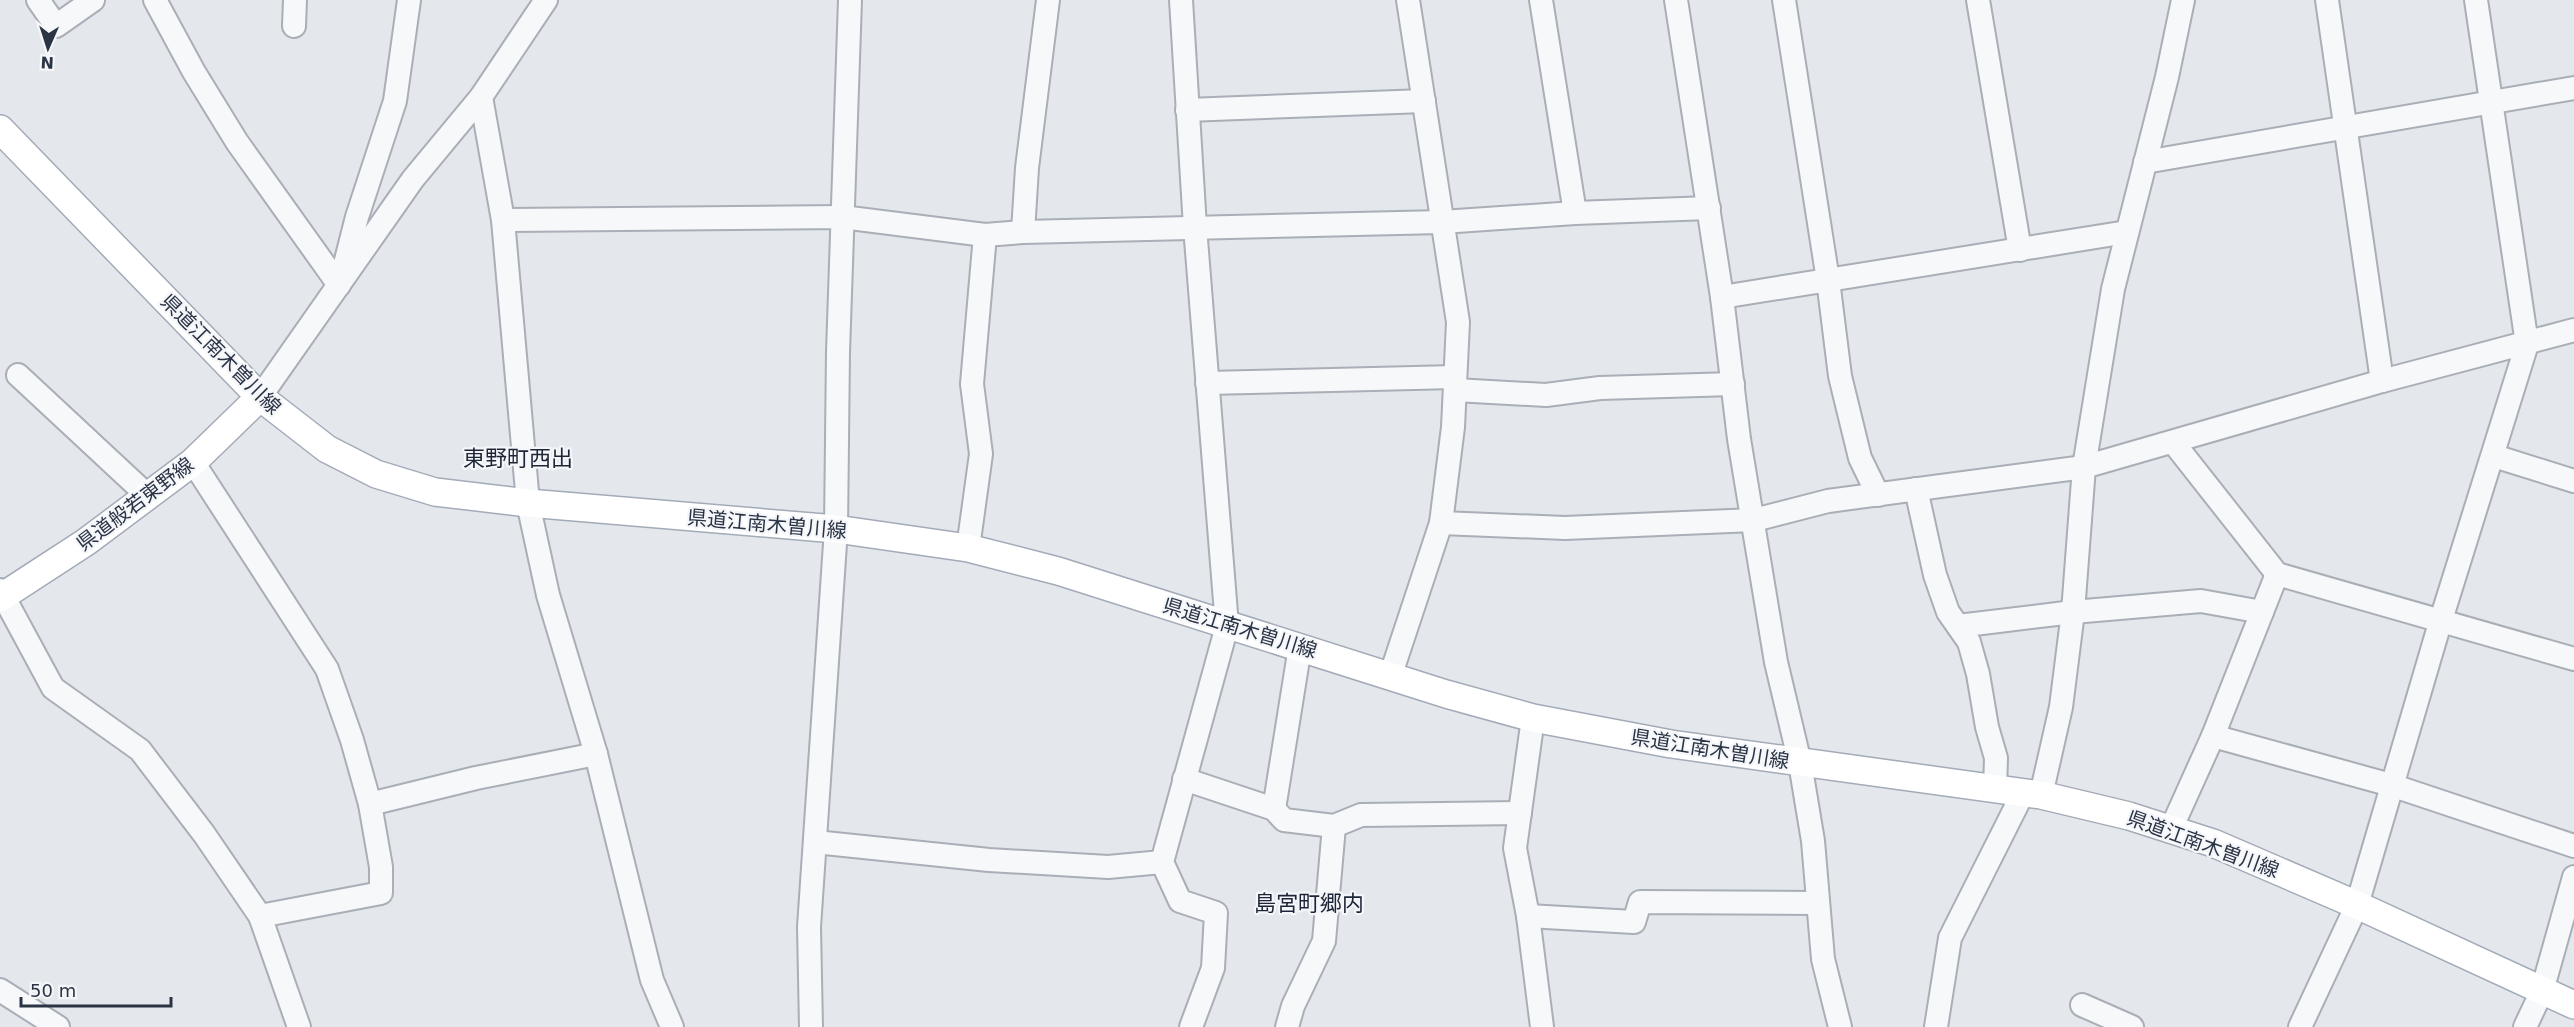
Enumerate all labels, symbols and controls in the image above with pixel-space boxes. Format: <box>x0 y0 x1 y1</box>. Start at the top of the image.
north arrow <box>18 18 78 78</box>
text: N <box>40 53 54 72</box>
street label: 県道江南木曽川線 <box>156 289 286 419</box>
district label: 東野町西出 <box>463 446 573 471</box>
street label: 県道般若東野線 <box>72 452 198 556</box>
street label: 県道江南木曽川線 <box>686 505 848 543</box>
street label: 県道江南木曽川線 <box>1160 593 1320 663</box>
street label: 県道江南木曽川線 <box>1629 725 1791 773</box>
street label: 県道江南木曽川線 <box>2124 805 2282 883</box>
district label: 島宮町郷内 <box>1254 891 1364 916</box>
scale bar <box>21 970 171 1008</box>
text: 50 m <box>30 980 76 1001</box>

